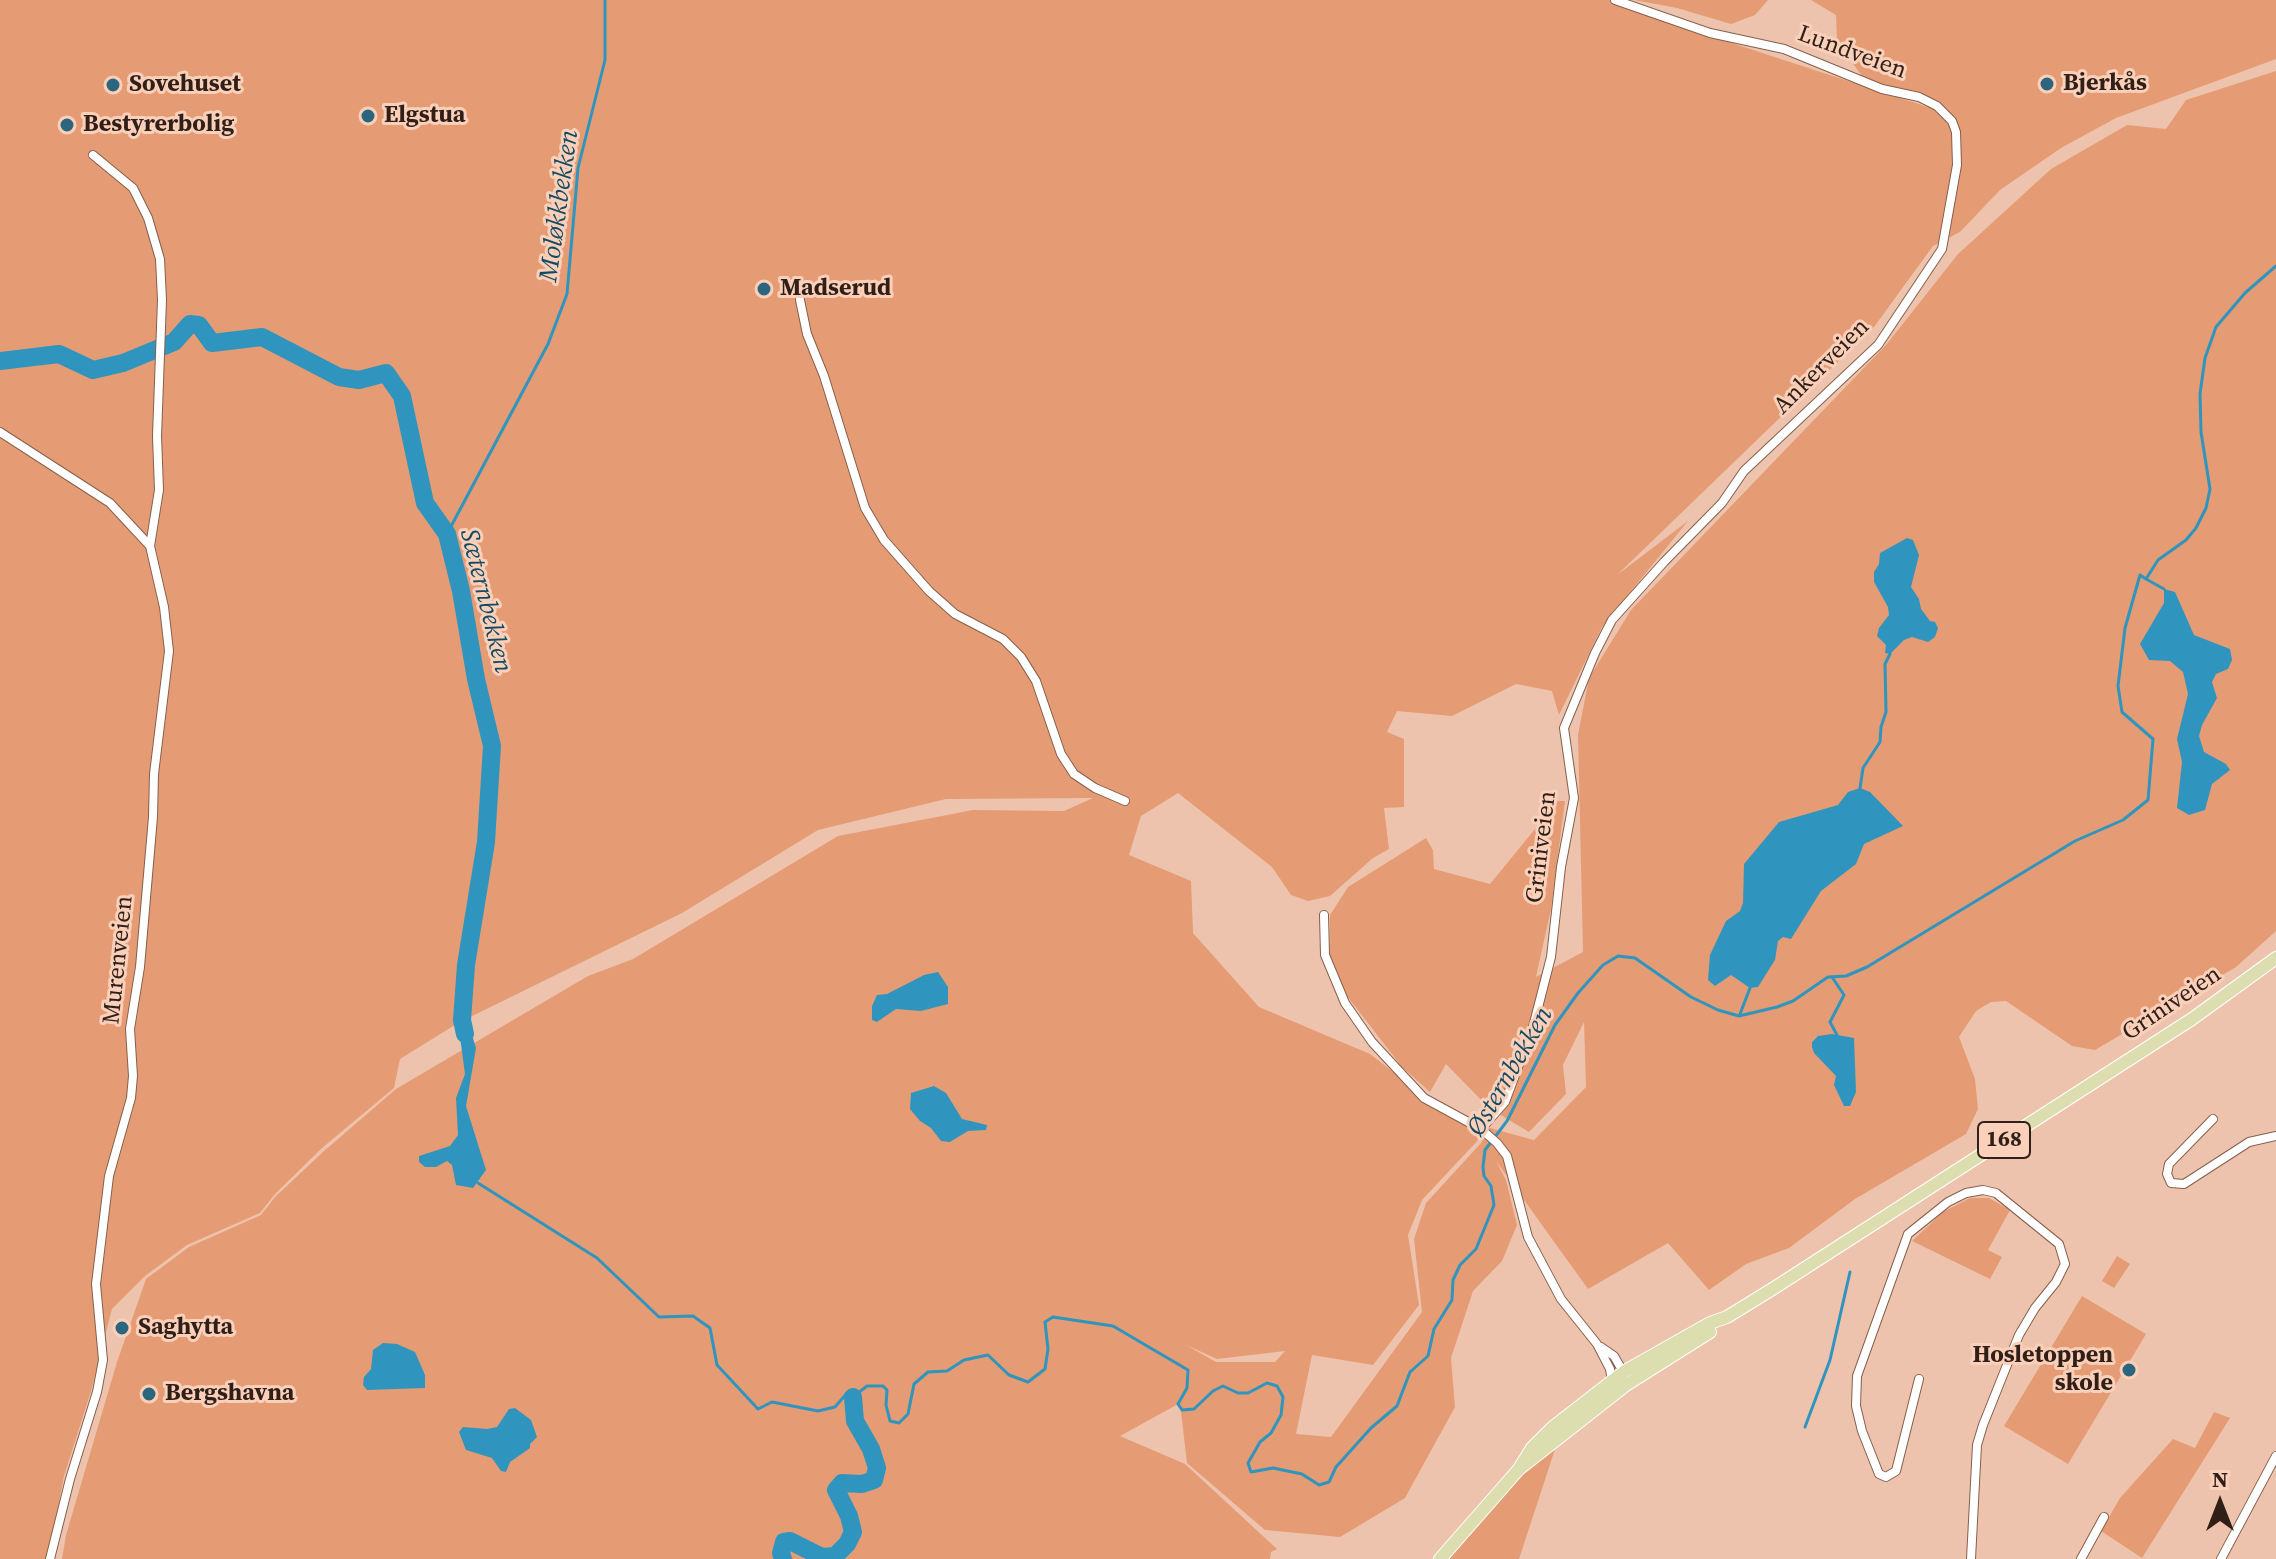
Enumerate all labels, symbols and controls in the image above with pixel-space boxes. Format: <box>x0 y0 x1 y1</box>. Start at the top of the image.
street label: Lundveien <box>1794 20 1910 86</box>
place label: Bjerkås <box>2063 70 2147 98</box>
place label: Sovehuset <box>129 71 241 99</box>
marker: Bjerkås <box>2038 75 2056 93</box>
marker: Sovehuset <box>104 76 122 94</box>
place label: Elgstua <box>384 102 465 130</box>
marker: Elgstua <box>359 107 377 125</box>
place label: Bestyrerbolig <box>83 111 234 139</box>
marker: Bestyrerbolig <box>58 116 76 134</box>
water label: Moløkkbekken <box>534 128 586 284</box>
place label: Madserud <box>780 275 891 303</box>
marker: Madserud <box>755 280 773 298</box>
street label: Ankerveien <box>1768 313 1876 421</box>
water label: Sæternbekken <box>452 526 518 676</box>
street label: Griniveien <box>1521 789 1563 905</box>
street label: Murenveien <box>98 894 140 1026</box>
street label: Griniveien <box>2117 961 2227 1047</box>
water label: Østernbekken <box>1462 1002 1560 1142</box>
road number: 168 <box>1978 1122 2030 1158</box>
place label: Saghytta <box>138 1314 233 1342</box>
marker: Saghytta <box>113 1319 131 1337</box>
place label: Hosletoppen skole <box>1973 1342 2113 1398</box>
marker: Hosletoppen skole <box>2120 1361 2138 1379</box>
place label: Bergshavna <box>165 1380 294 1408</box>
marker: Bergshavna <box>140 1385 158 1403</box>
north arrow <box>2180 1463 2260 1543</box>
text: N <box>2212 1464 2228 1494</box>

